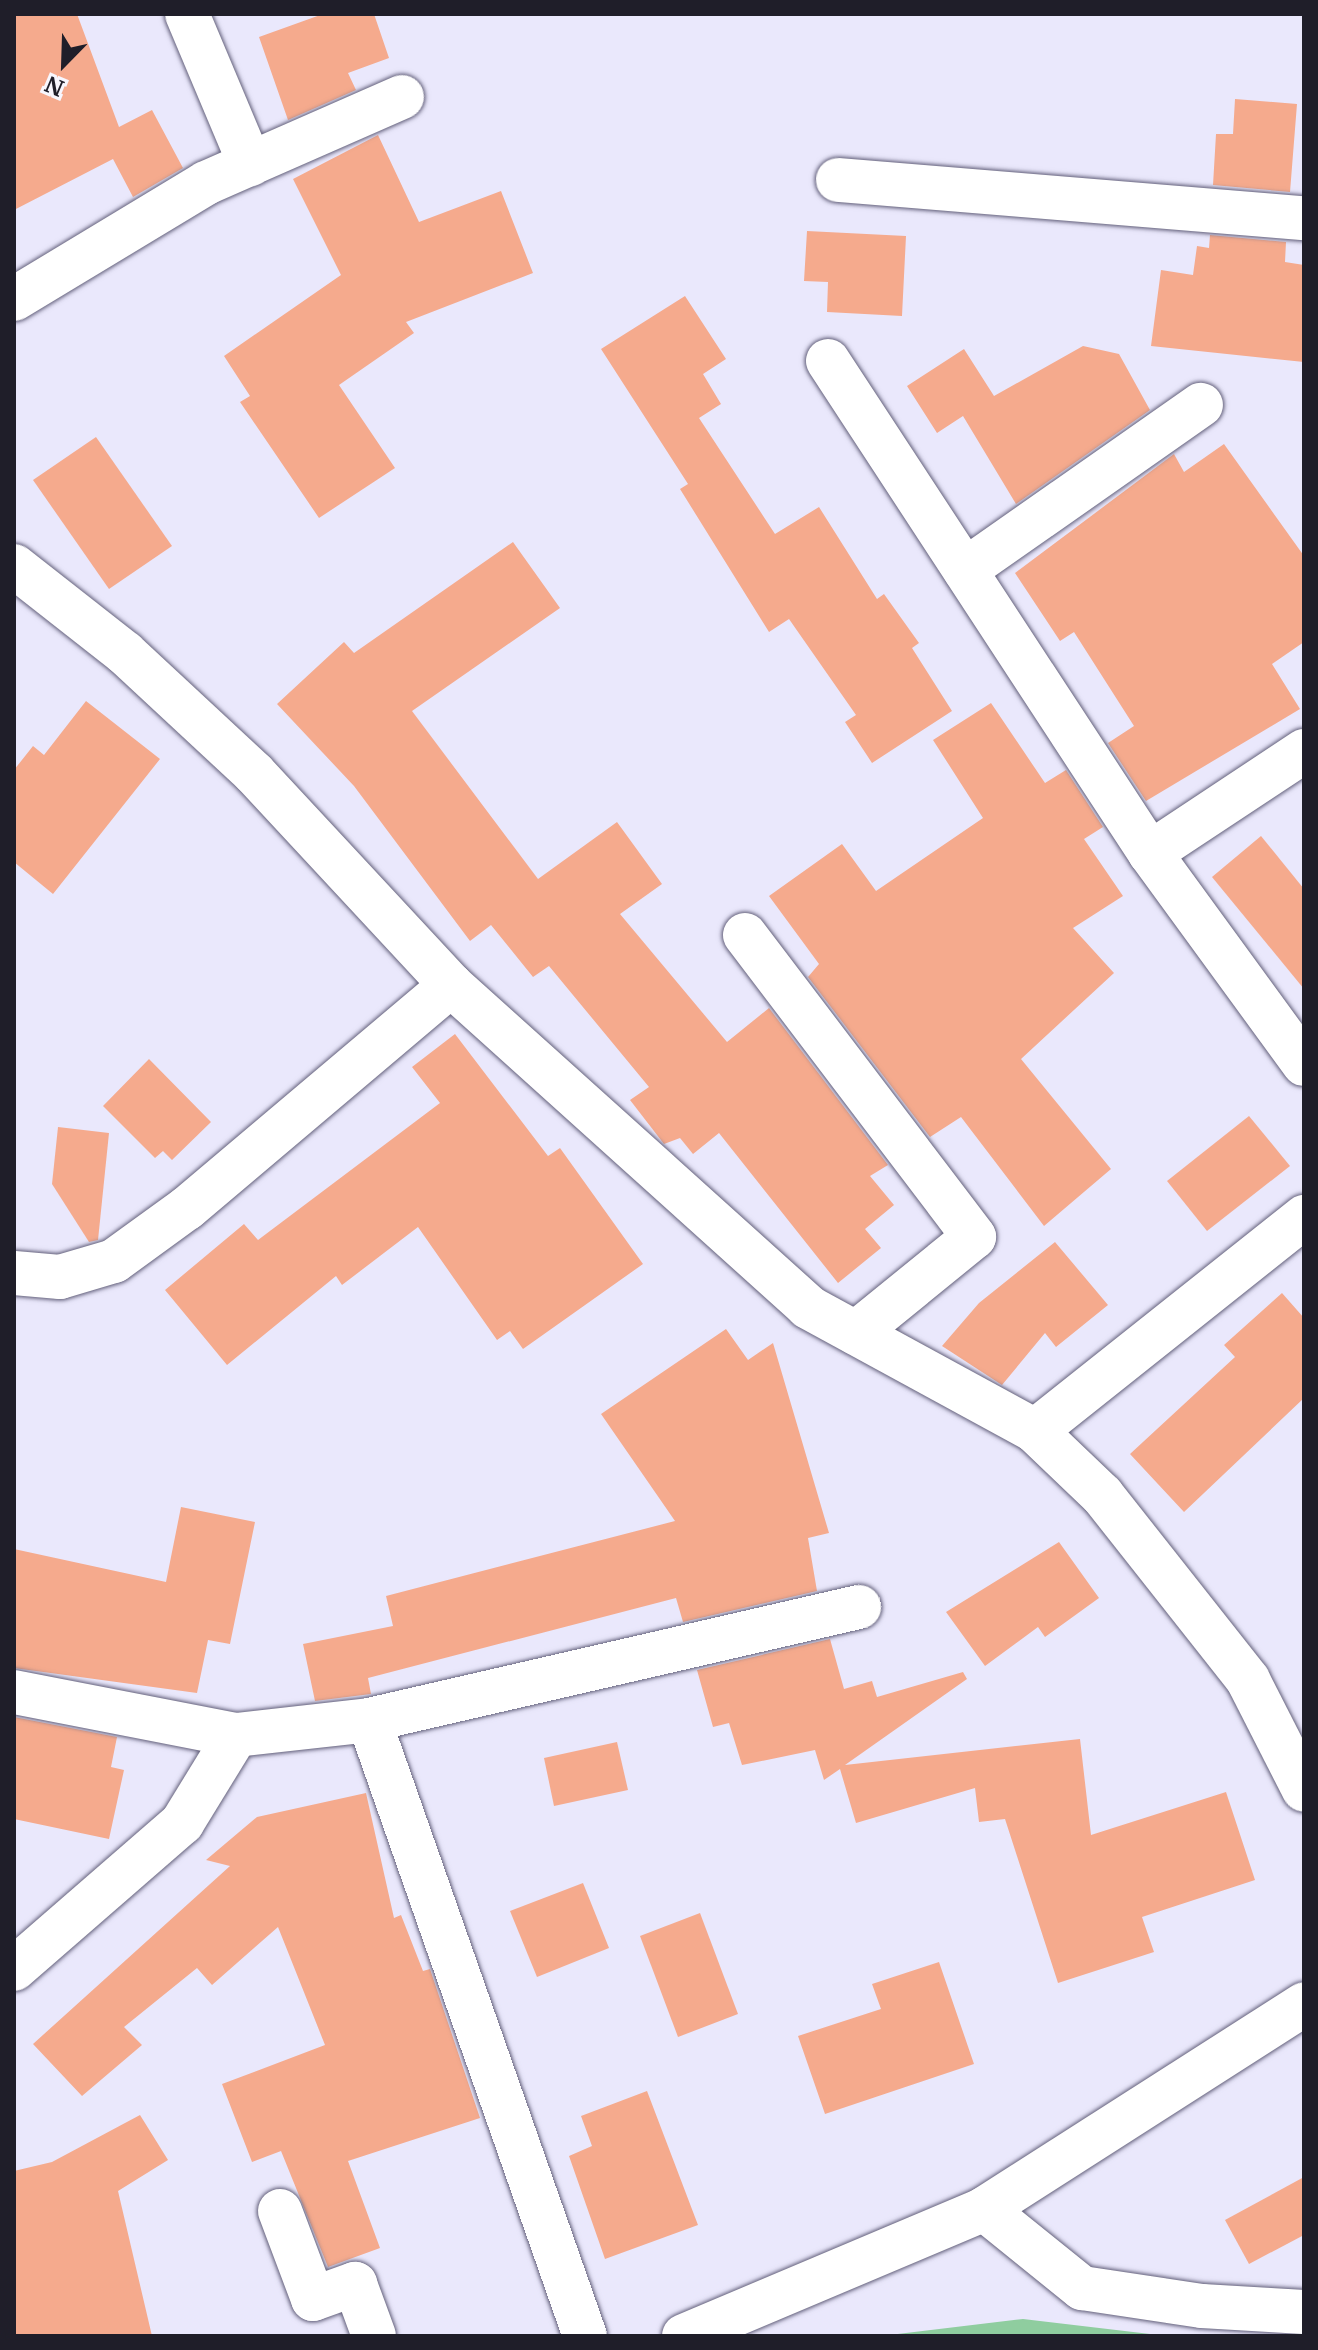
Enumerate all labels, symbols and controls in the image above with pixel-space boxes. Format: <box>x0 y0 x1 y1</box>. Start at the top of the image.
north arrow <box>24 24 104 104</box>
text: N <box>41 70 68 102</box>

